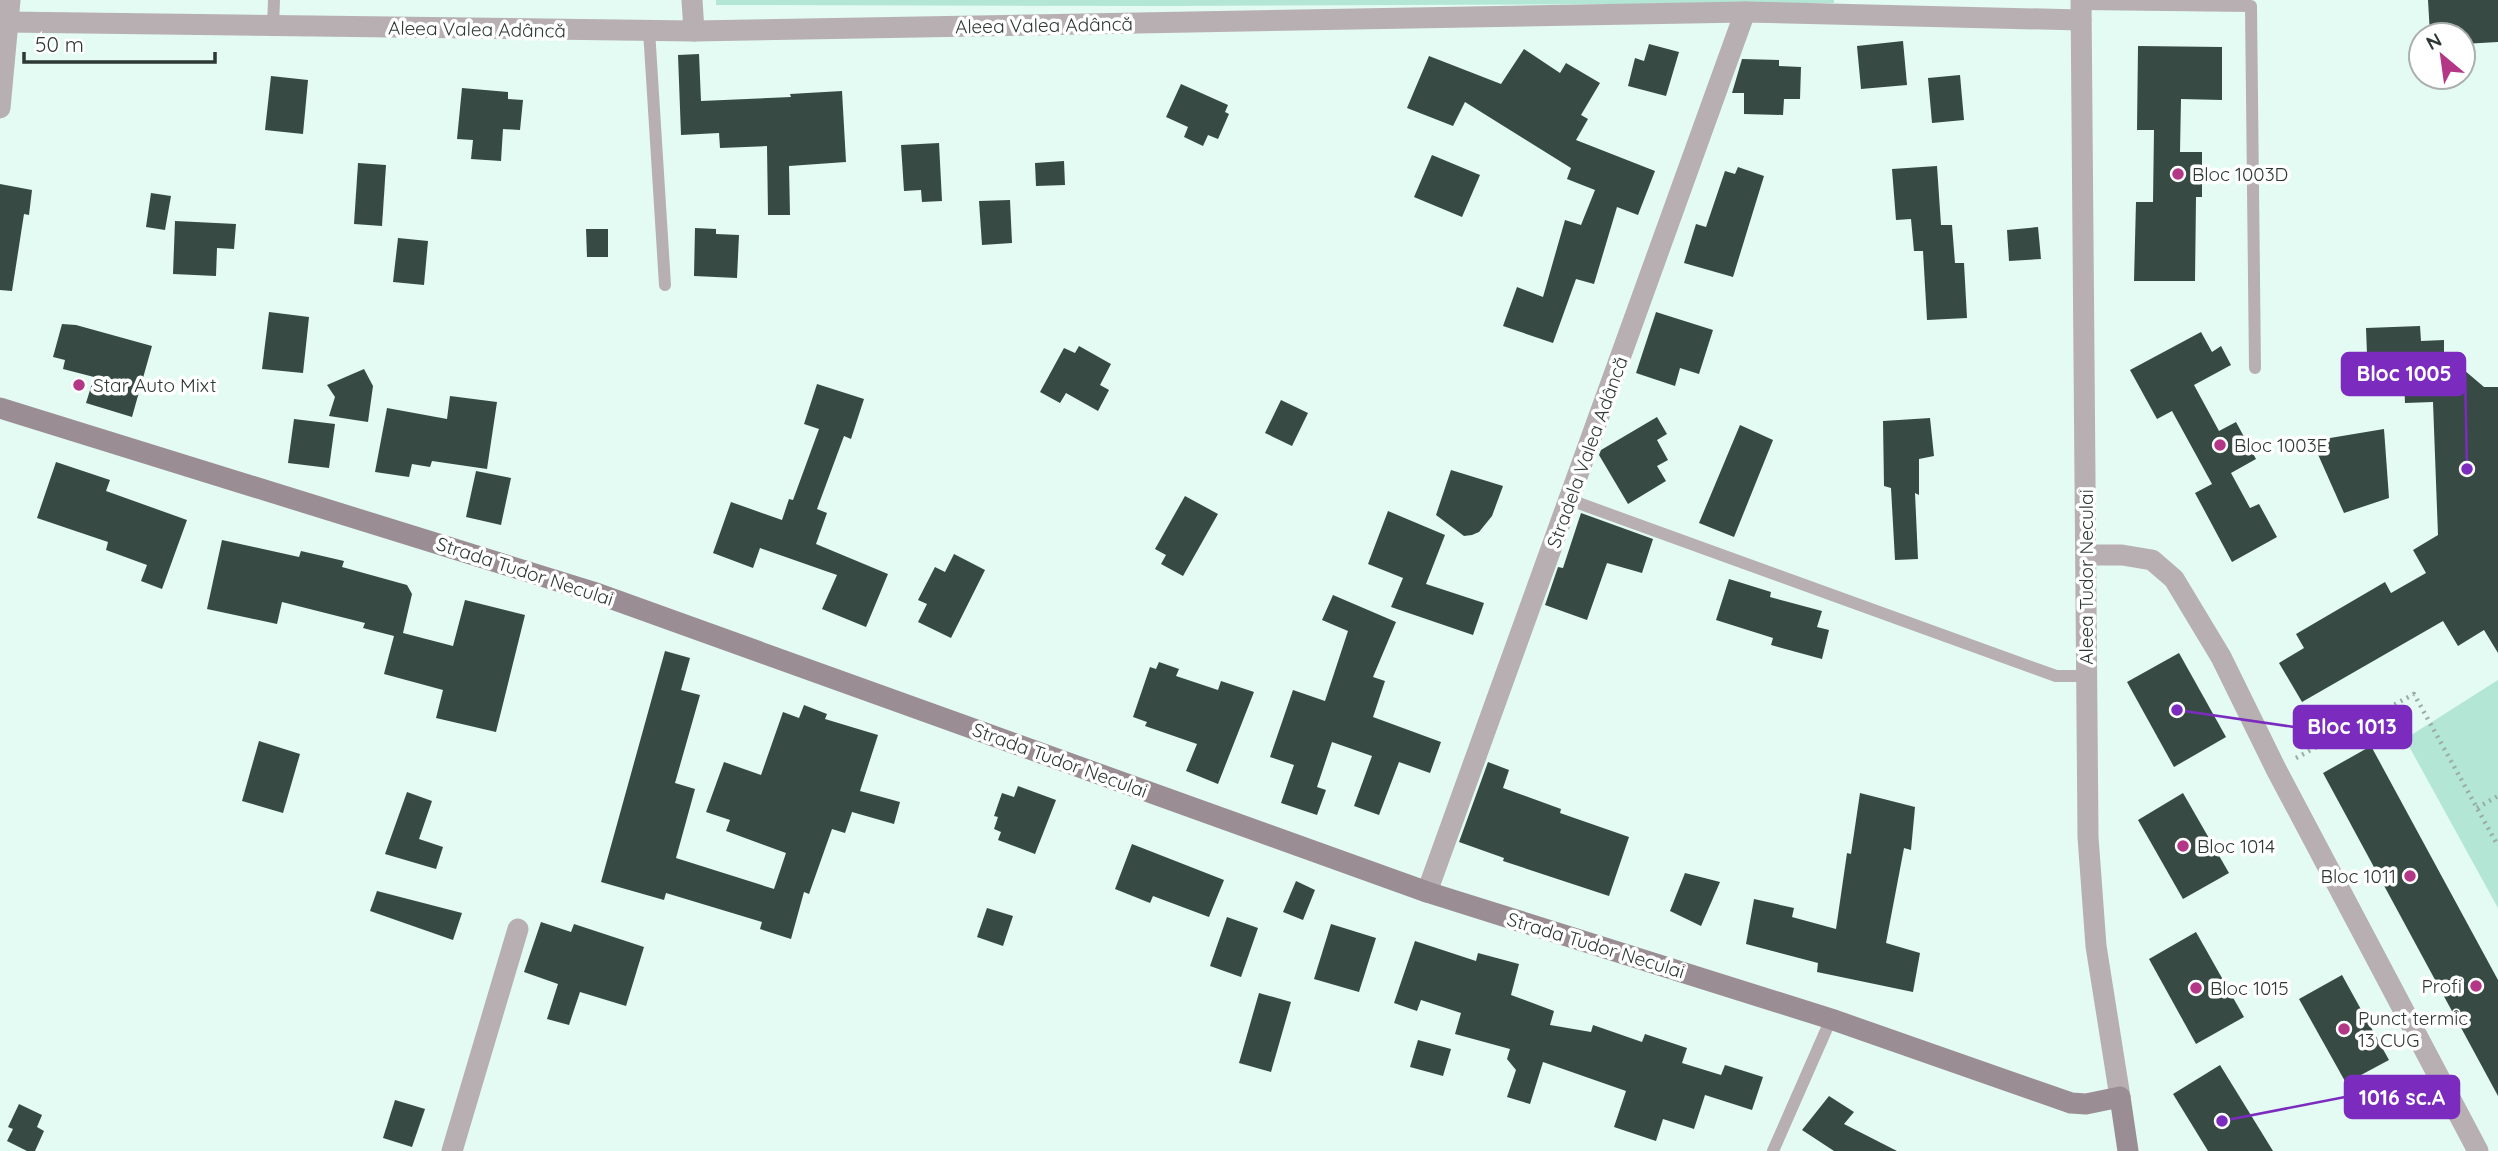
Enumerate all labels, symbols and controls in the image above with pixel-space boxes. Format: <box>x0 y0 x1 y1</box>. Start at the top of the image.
street label: Aleea Valea Adâncă <box>955 11 1133 39</box>
street label: Aleea Valea Adâncă <box>388 15 566 43</box>
scale bar <box>24 21 215 65</box>
north arrow <box>2407 21 2477 91</box>
text: N <box>2422 27 2446 55</box>
text: 50 m <box>35 31 84 57</box>
place label: Bloc 1003D <box>2192 162 2288 186</box>
marker: Bloc 1003D <box>2170 166 2186 182</box>
street label: Stradela Valea Adâncă <box>1541 353 1633 551</box>
callout: Bloc 1005 <box>2342 353 2465 395</box>
text: Bloc 1005 <box>2356 360 2452 386</box>
place label: Star Auto Mixt <box>93 373 216 397</box>
marker: Star Auto Mixt <box>71 377 87 393</box>
place label: Bloc 1003E <box>2234 433 2327 457</box>
marker: Bloc 1003E <box>2212 437 2228 453</box>
street label: Aleea Tudor Neculai <box>2074 489 2098 665</box>
street label: Strada Tudor Neculai <box>434 531 616 611</box>
callout: Bloc 1013 <box>2294 706 2411 748</box>
text: Bloc 1013 <box>2307 713 2397 739</box>
street label: Strada Tudor Neculai <box>969 717 1151 803</box>
place label: Bloc 1014 <box>2197 834 2275 858</box>
marker: Bloc 1014 <box>2175 838 2191 854</box>
place label: Bloc 1011 <box>2321 864 2396 888</box>
marker: Bloc 1011 <box>2402 868 2418 884</box>
street label: Strada Tudor Neculai <box>1504 907 1688 983</box>
place label: Profi <box>2421 974 2462 998</box>
place label: Bloc 1015 <box>2210 976 2289 1000</box>
marker: Profi <box>2468 978 2484 994</box>
marker: Bloc 1015 <box>2188 980 2204 996</box>
place label: Punct termic 13 CUG <box>2358 1006 2468 1052</box>
marker: Punct termic 13 CUG <box>2336 1021 2352 1037</box>
callout: 1016 sc.A <box>2345 1076 2459 1118</box>
text: 1016 sc.A <box>2359 1084 2446 1110</box>

